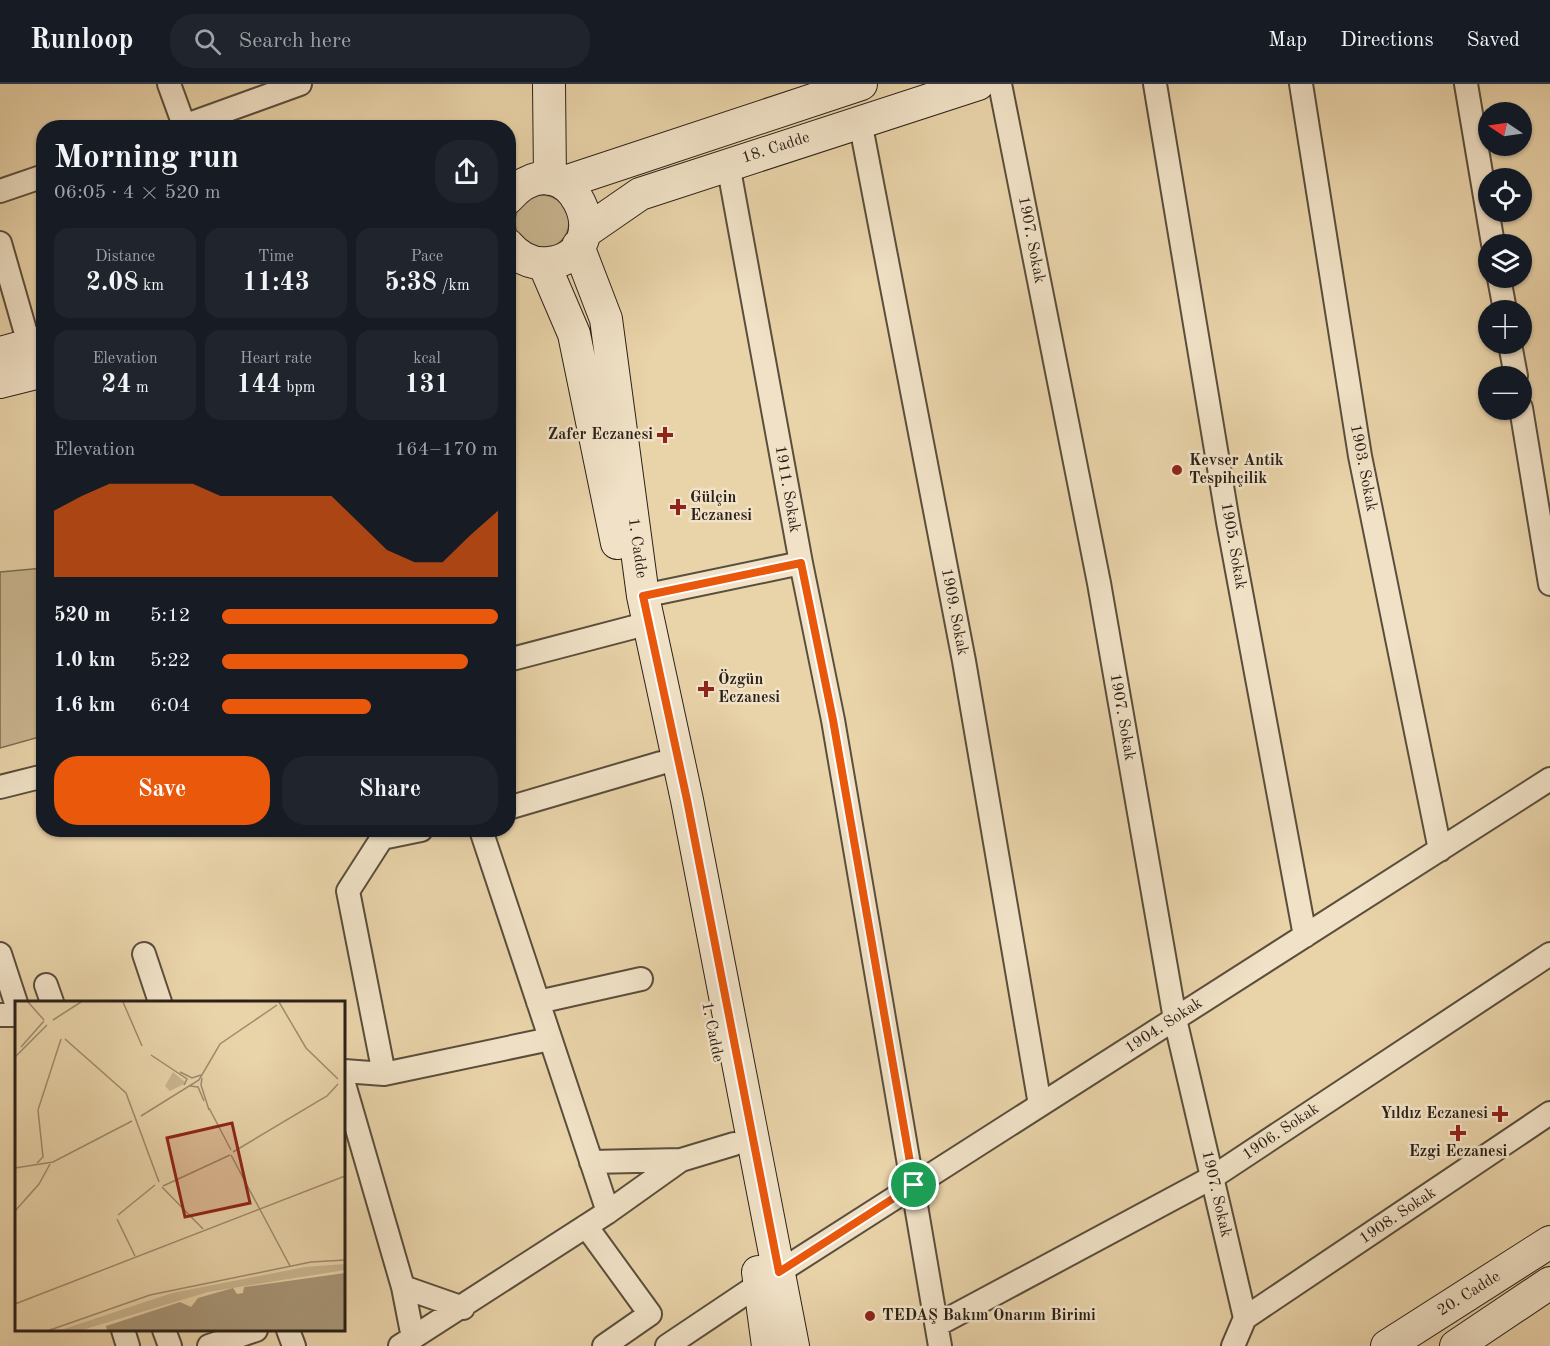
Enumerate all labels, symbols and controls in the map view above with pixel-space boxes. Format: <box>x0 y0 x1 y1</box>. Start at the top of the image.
search box <box>170 14 590 68</box>
icon: search <box>191 25 224 58</box>
text: Runloop <box>30 27 134 55</box>
text: Search here <box>239 30 351 52</box>
text: Map <box>1268 30 1307 51</box>
text: Directions <box>1340 30 1434 51</box>
text: Saved <box>1467 30 1520 51</box>
north arrow <box>1478 102 1532 156</box>
map controls <box>1478 102 1532 420</box>
street label: 18. Cadde <box>740 130 812 166</box>
button: share <box>435 140 498 203</box>
text: Morning run <box>54 142 239 175</box>
button: locate <box>1478 168 1532 222</box>
text: 06:05 · 4 × 520 m <box>54 183 221 203</box>
street label: 1907. Sokak <box>1015 195 1047 285</box>
button: layers <box>1478 234 1532 288</box>
text: Distance <box>95 249 155 265</box>
text: Time <box>258 249 294 265</box>
text: Pace <box>411 249 443 265</box>
text: 2.08 <box>86 270 139 296</box>
text: 11:43 <box>242 270 310 296</box>
text: 5:38 <box>384 270 437 296</box>
text: km <box>139 278 164 294</box>
text: /km <box>437 278 470 294</box>
button: + <box>1478 300 1532 354</box>
text: Elevation <box>92 351 158 367</box>
text: Heart rate <box>240 351 312 367</box>
text: kcal <box>413 351 441 367</box>
button: − <box>1478 366 1532 420</box>
text: 24 <box>101 372 131 398</box>
text: 144 <box>237 372 282 398</box>
text: 131 <box>404 372 450 398</box>
text: m <box>131 380 149 396</box>
text: bpm <box>282 380 315 396</box>
street label: 1903. Sokak <box>1347 423 1379 513</box>
place label: Zafer Eczanesi <box>548 427 653 443</box>
marker: Zafer Eczanesi <box>658 428 672 442</box>
text: Elevation <box>54 440 135 460</box>
text: 164–170 m <box>395 440 498 460</box>
street label: 1911. Sokak <box>771 444 803 534</box>
place label: Kevser Antik Tespihçilik <box>1189 453 1284 487</box>
marker: Kevser Antik Tespihçilik <box>1170 463 1184 477</box>
place label: Gülçin Eczanesi <box>690 490 752 524</box>
marker: Gülçin Eczanesi <box>671 500 685 514</box>
street label: 1905. Sokak <box>1217 501 1249 591</box>
street label: 1. Cadde <box>625 517 649 579</box>
street label: 1909. Sokak <box>938 567 970 657</box>
text: 520 m <box>54 606 110 626</box>
text: 5:12 <box>150 606 190 626</box>
text: 1.0 km <box>54 651 116 671</box>
text: 5:22 <box>150 651 190 671</box>
place label: Özgün Eczanesi <box>718 669 780 706</box>
street label: 1907. Sokak <box>1106 672 1138 762</box>
marker: Özgün Eczanesi <box>699 682 713 696</box>
text: 1.6 km <box>54 696 116 716</box>
text: 6:04 <box>150 696 190 716</box>
button: Save <box>54 756 270 825</box>
button: Share <box>282 756 498 825</box>
street label: 1904. Sokak <box>1123 995 1205 1057</box>
inset map <box>15 1001 345 1331</box>
street label: 1. Cadde <box>698 1001 726 1063</box>
street label: 1906. Sokak <box>1240 1101 1322 1163</box>
place label: Yıldız Eczanesi <box>1380 1106 1488 1122</box>
marker: Yıldız Eczanesi <box>1493 1107 1507 1121</box>
marker: Ezgi Eczanesi <box>1451 1126 1465 1140</box>
place label: Ezgi Eczanesi <box>1409 1144 1508 1160</box>
street label: 1907. Sokak <box>1198 1149 1234 1239</box>
pin <box>888 1159 939 1210</box>
icon: arrive <box>897 1168 930 1201</box>
street label: 1908. Sokak <box>1357 1185 1439 1247</box>
street label: 20. Cadde <box>1435 1269 1503 1319</box>
place label: TEDAŞ Bakım Onarım Birimi <box>882 1308 1096 1324</box>
marker: TEDAŞ Bakım Onarım Birimi <box>863 1309 877 1323</box>

